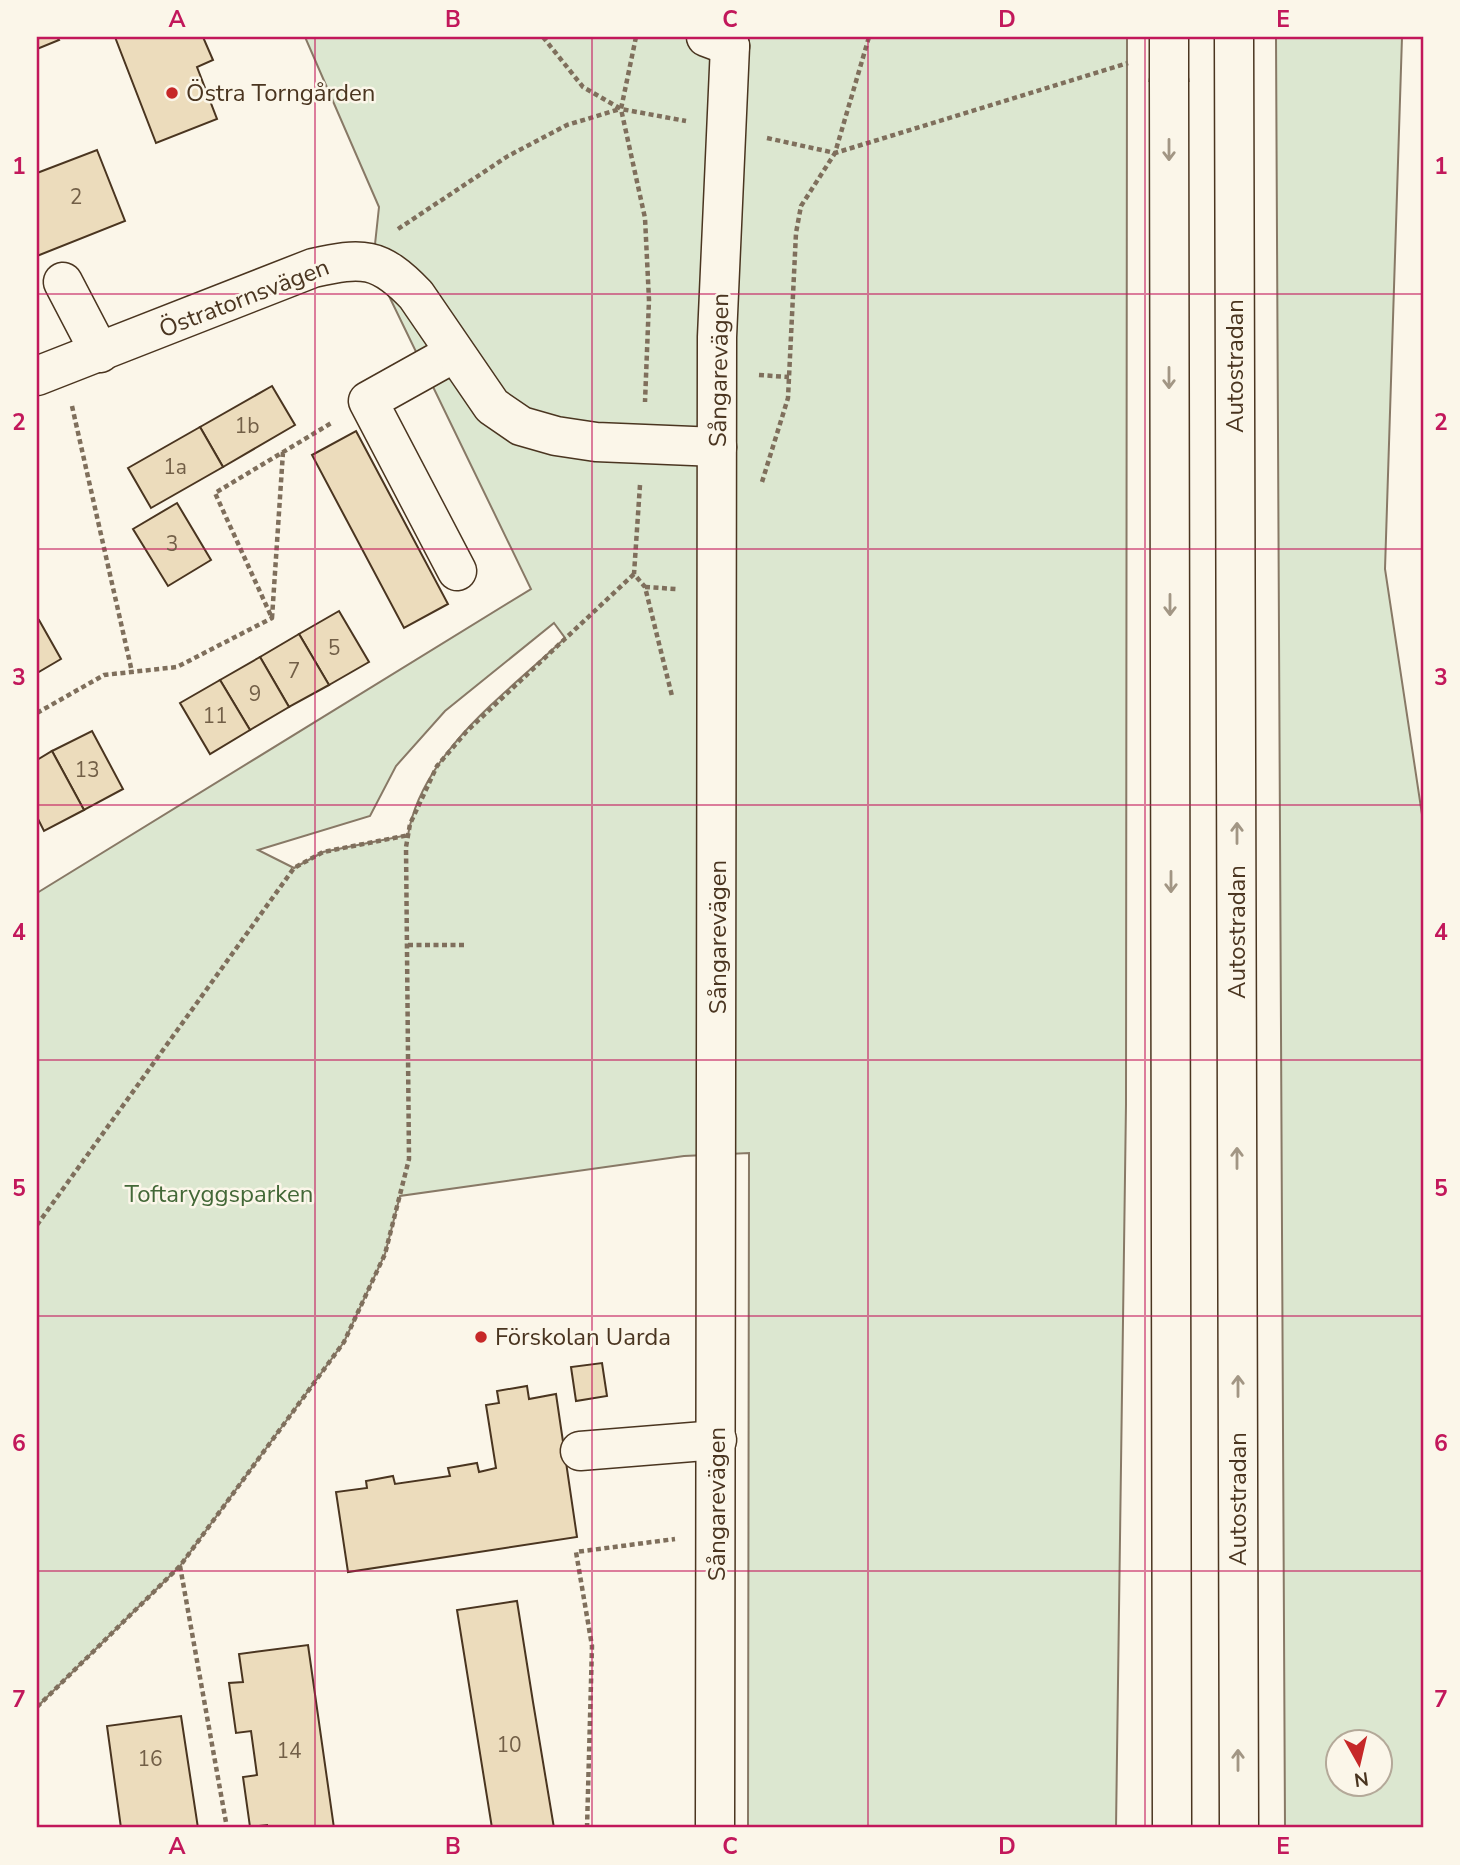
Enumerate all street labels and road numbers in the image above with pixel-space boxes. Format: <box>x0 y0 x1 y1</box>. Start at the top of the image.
street label: Östratornsvägen <box>154 251 334 345</box>
street label: Sångarevägen <box>702 293 736 447</box>
street label: Autostradan <box>1219 299 1251 433</box>
street label: Sångarevägen <box>702 860 734 1014</box>
street label: Autostradan <box>1221 865 1253 999</box>
street label: Sångarevägen <box>701 1427 733 1581</box>
street label: Autostradan <box>1222 1432 1254 1566</box>

